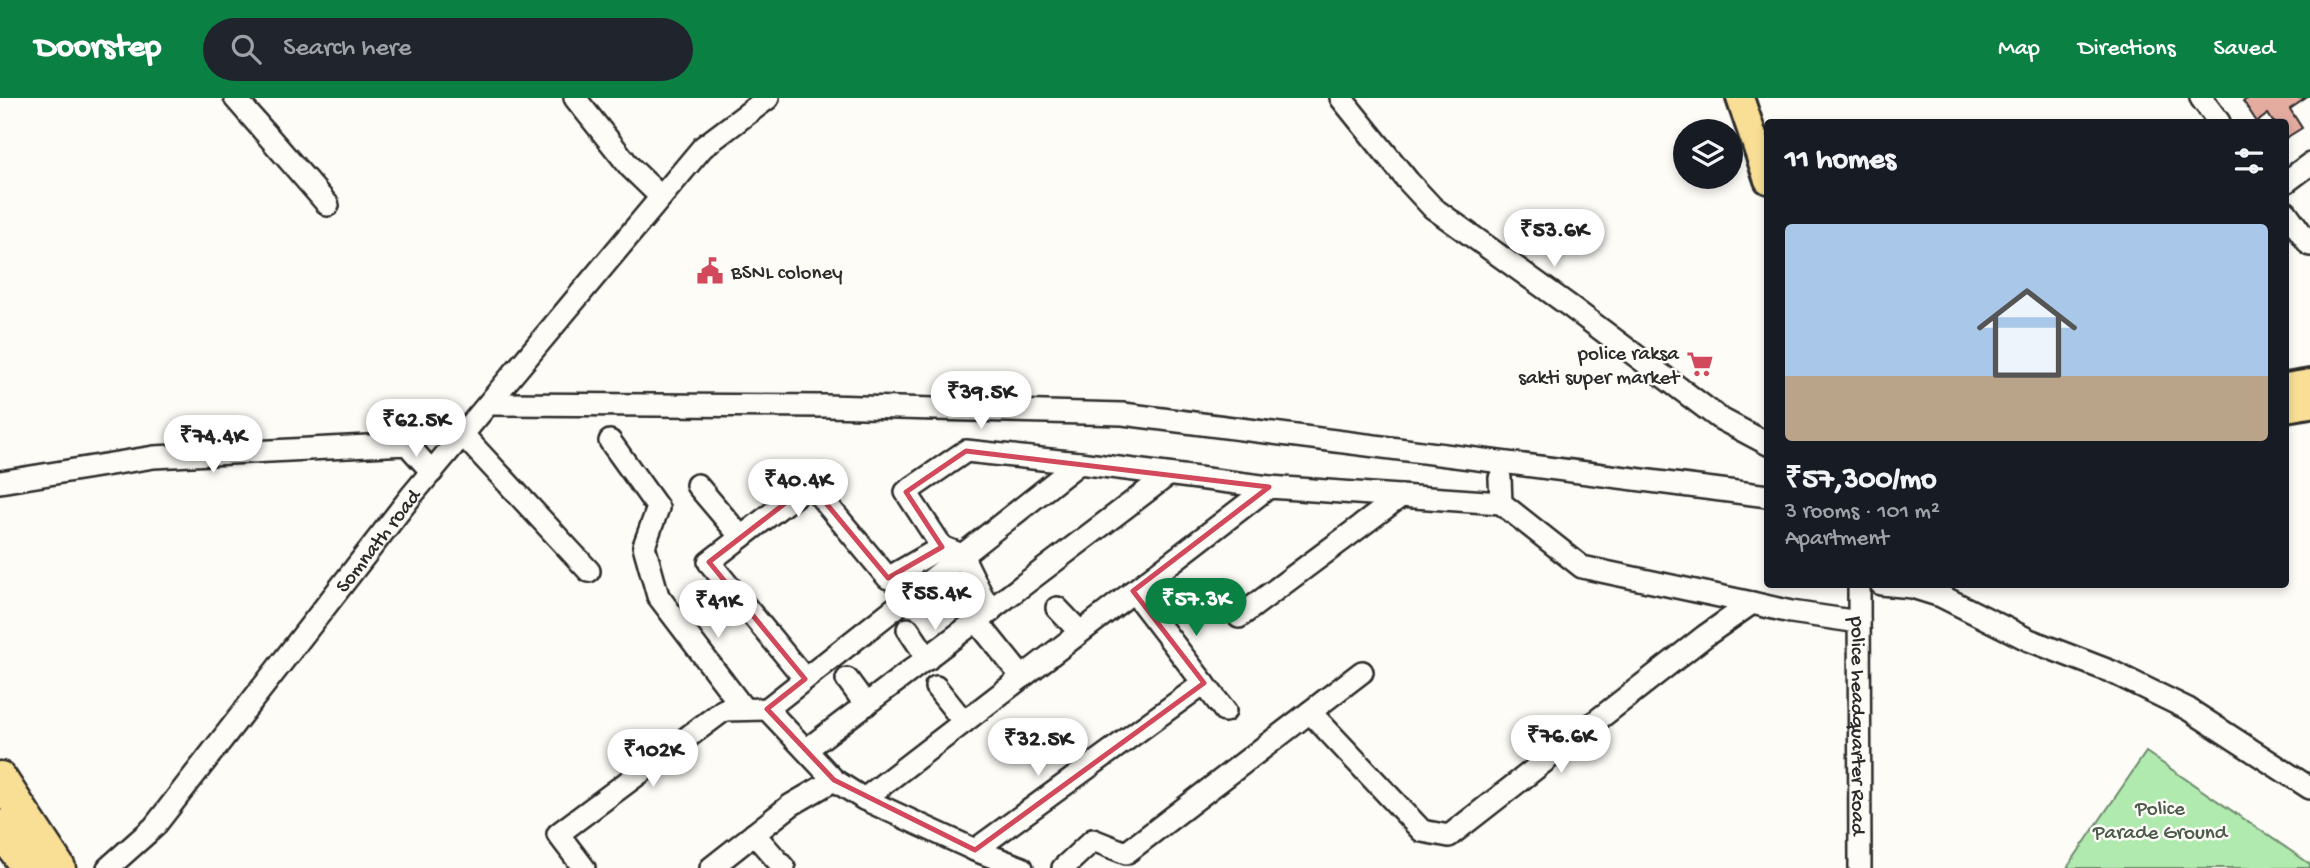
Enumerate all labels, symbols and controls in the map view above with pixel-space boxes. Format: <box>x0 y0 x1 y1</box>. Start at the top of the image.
search box <box>203 18 693 81</box>
text: Doorstep <box>35 30 161 68</box>
icon: search <box>227 30 265 68</box>
text: Search here <box>283 34 411 65</box>
text: Map <box>1998 35 2040 64</box>
text: Directions <box>2078 35 2176 64</box>
text: Saved <box>2214 35 2275 64</box>
map controls <box>1673 119 1743 189</box>
button: layers <box>1673 119 1743 189</box>
icon: filters <box>2230 142 2268 180</box>
text: 11 homes <box>1785 144 1896 179</box>
pin: ₹53.6K <box>1497 209 1611 269</box>
text: ₹53.6K <box>1520 218 1588 245</box>
public building icon: BSNL coloney <box>695 256 725 286</box>
place label: BSNL coloney <box>730 262 843 287</box>
icon: home <box>1964 270 2090 396</box>
place label: police raksa sakti super market <box>1518 343 1681 392</box>
supermarket icon: police raksa sakti super market <box>1685 349 1715 379</box>
pin: ₹39.5K <box>924 372 1038 431</box>
text: ₹39.5K <box>947 380 1015 407</box>
pin: ₹62.5K <box>359 400 473 459</box>
text: ₹62.5K <box>382 408 450 435</box>
pin: ₹74.4K <box>156 416 270 475</box>
text: ₹74.4K <box>180 424 246 451</box>
pin: ₹40.4K <box>741 460 855 519</box>
text: ₹57,300/mo <box>1785 464 1937 499</box>
text: ₹40.4K <box>764 468 832 495</box>
street label: Somnath road <box>332 484 429 599</box>
text: 3 rooms · 101 m² <box>1785 499 1940 526</box>
text: Apartment <box>1785 526 1889 553</box>
pin: ₹55.4K <box>878 573 992 632</box>
pin: ₹57.3K <box>1139 578 1253 638</box>
pin: ₹41K <box>677 580 759 640</box>
text: ₹55.4K <box>901 581 969 608</box>
text: ₹57.3K <box>1161 587 1231 614</box>
text: ₹41K <box>695 589 741 616</box>
street label: police headquarter Road <box>1843 616 1869 837</box>
pin: ₹76.6K <box>1504 716 1618 775</box>
pin: ₹32.5K <box>981 718 1095 778</box>
text: ₹76.6K <box>1527 724 1595 751</box>
text: ₹32.5K <box>1004 727 1072 754</box>
pin: ₹102K <box>604 730 702 789</box>
text: ₹102K <box>623 738 683 765</box>
park label: Police Parade Ground <box>2092 798 2229 847</box>

